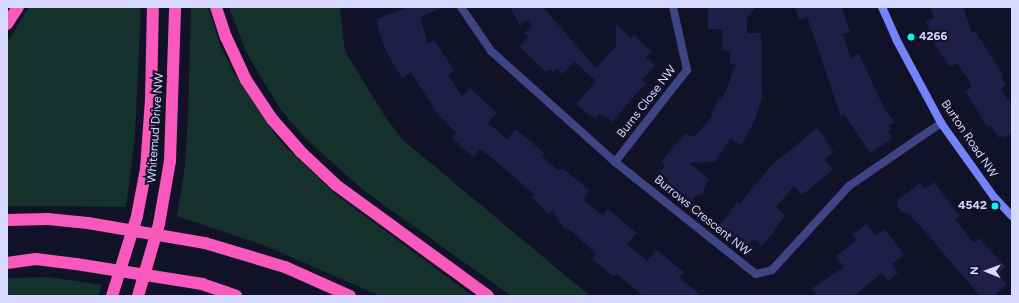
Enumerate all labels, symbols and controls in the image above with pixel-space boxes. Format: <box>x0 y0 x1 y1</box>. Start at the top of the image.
place label: 4266 <box>919 30 947 44</box>
marker: 4266 <box>906 32 916 42</box>
street label: Burns Close NW <box>614 63 680 141</box>
street label: Whitemud Drive NW <box>145 72 167 184</box>
street label: Burton Road NW <box>938 97 1000 181</box>
street label: Burrows Crescent NW <box>651 173 753 259</box>
place label: 4542 <box>958 199 987 213</box>
marker: 4542 <box>990 201 1000 211</box>
north arrow <box>967 251 1007 291</box>
text: N <box>968 266 981 275</box>

